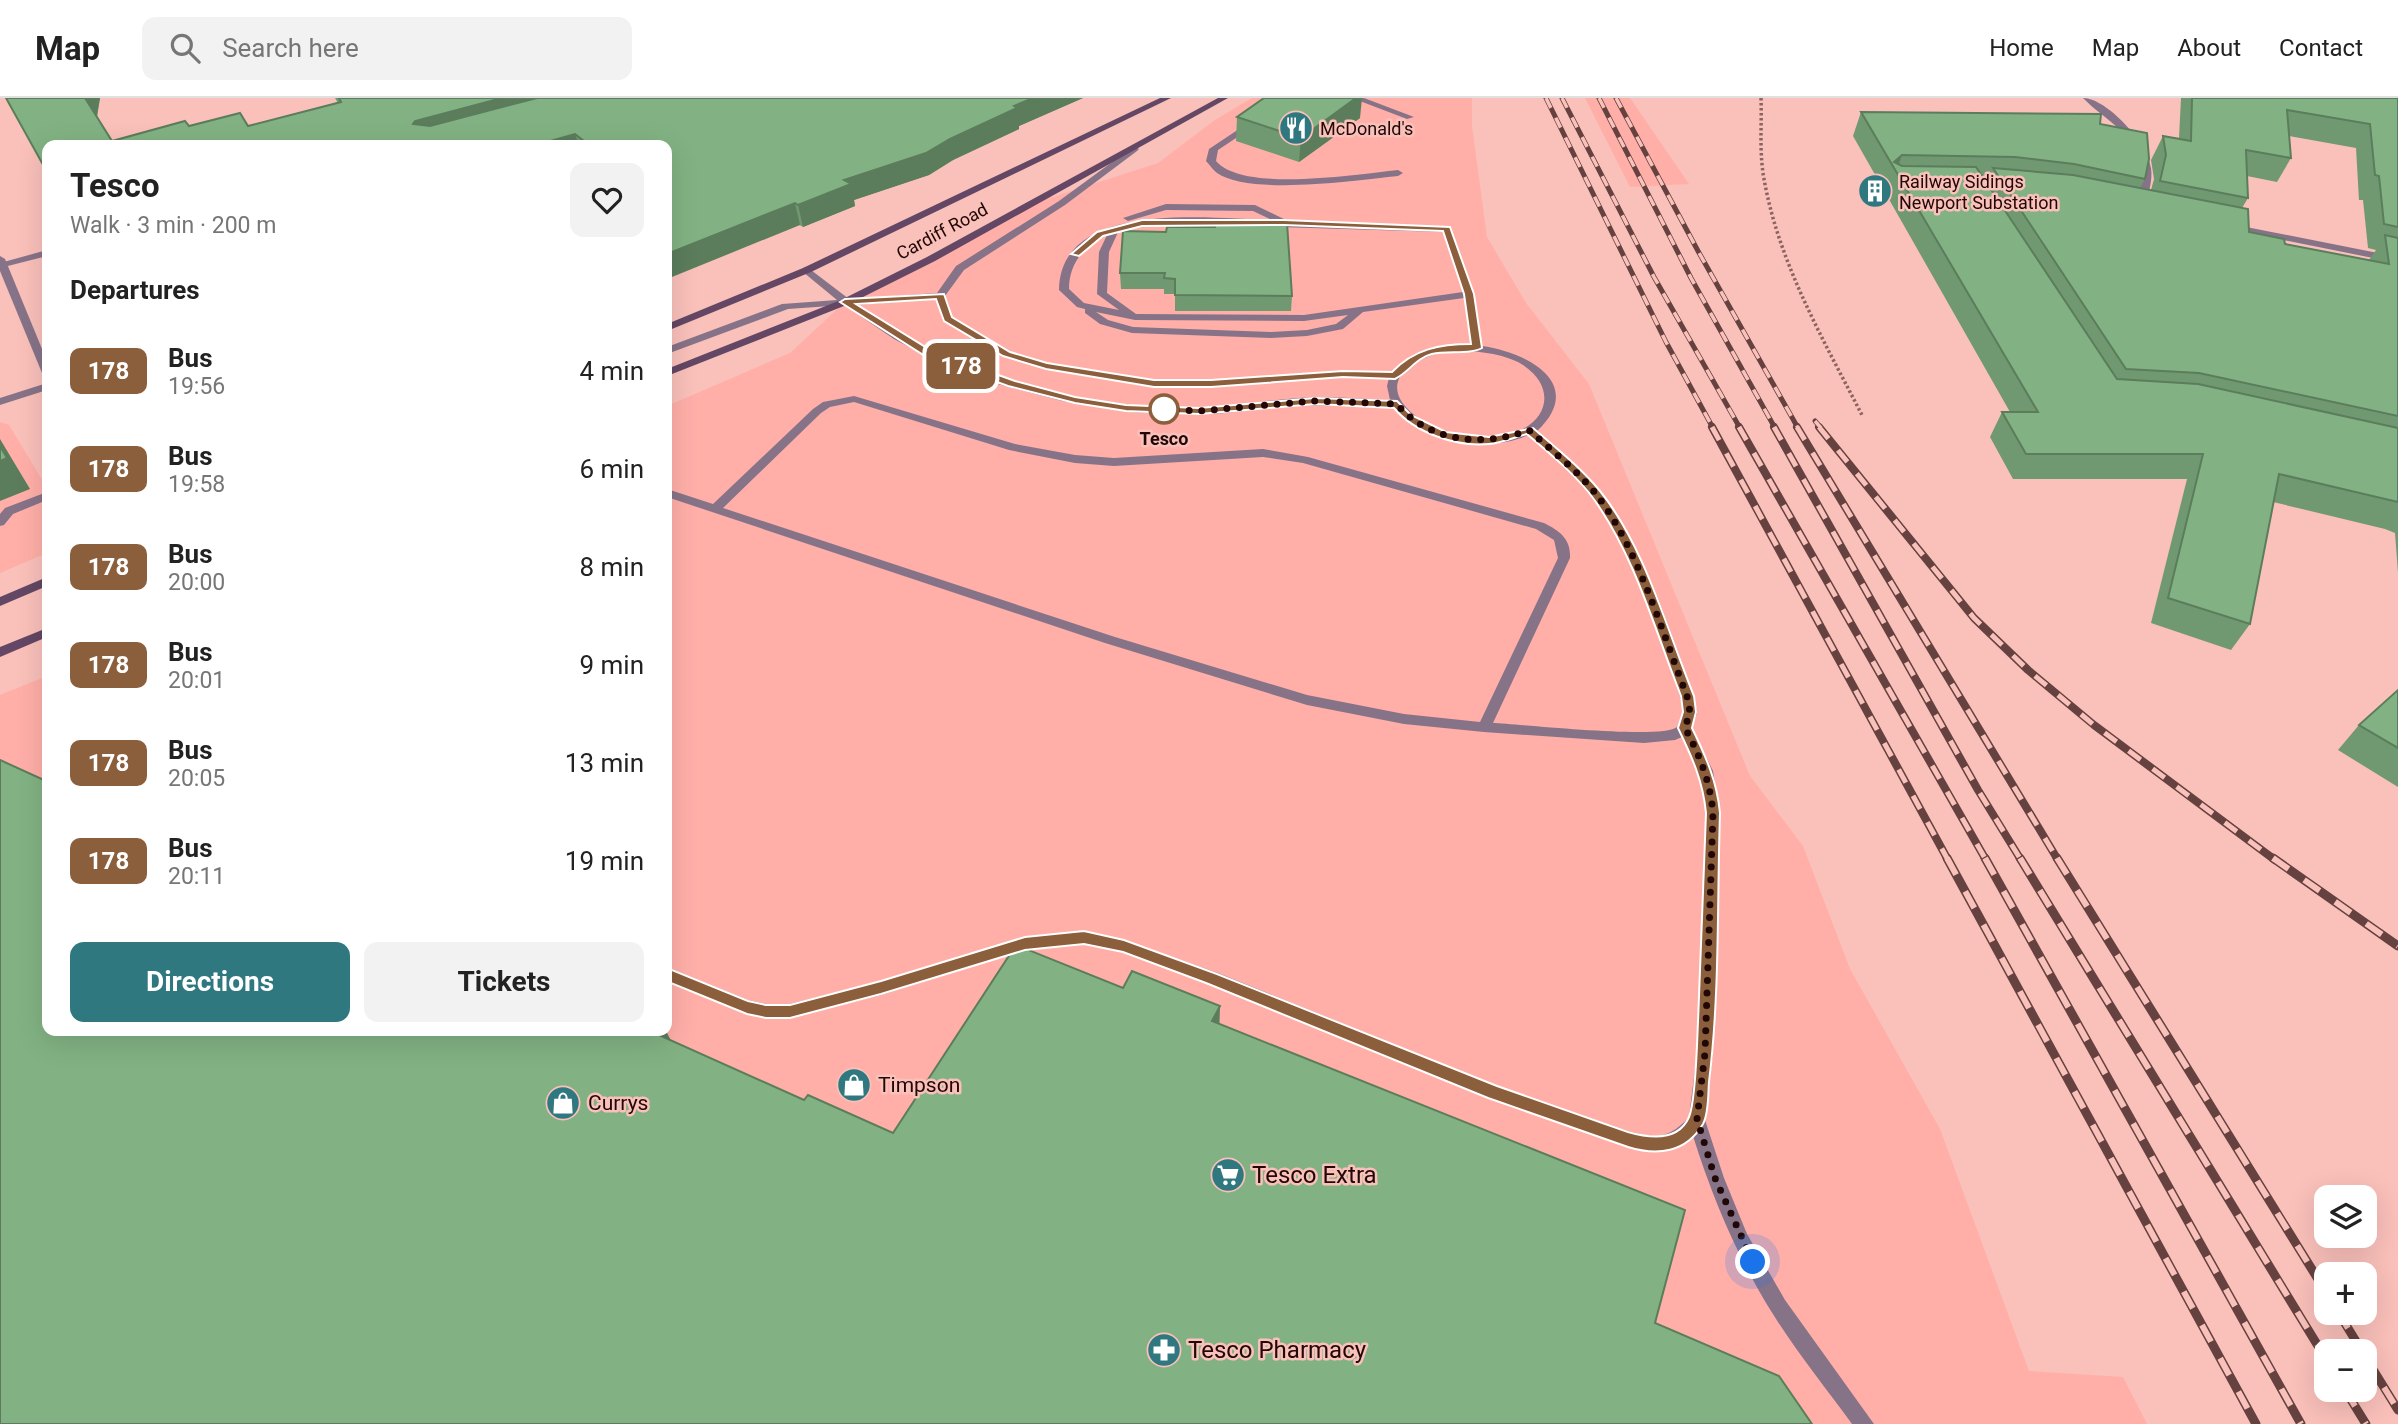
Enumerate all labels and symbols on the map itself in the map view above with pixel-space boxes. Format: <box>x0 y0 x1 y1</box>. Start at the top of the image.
restaurant icon: McDonald's <box>1277 109 1315 147</box>
place label: McDonald's <box>1320 118 1413 139</box>
place label: Railway Sidings Newport Substation <box>1899 171 2058 213</box>
building icon: Railway Sidings Newport Substation <box>1856 172 1894 210</box>
street label: Cardiff Road <box>893 198 991 264</box>
line badge: 178 <box>921 343 1001 389</box>
marker: Tesco <box>1149 394 1179 424</box>
place label: Tesco <box>1140 428 1188 449</box>
shop icon: Timpson <box>835 1066 873 1104</box>
place label: Timpson <box>878 1073 960 1097</box>
shop icon: Currys <box>544 1084 582 1122</box>
place label: Currys <box>588 1091 648 1115</box>
supermarket icon: Tesco Extra <box>1209 1156 1247 1194</box>
place label: Tesco Extra <box>1252 1161 1377 1189</box>
your location <box>1735 1244 1770 1279</box>
pharmacy icon: Tesco Pharmacy <box>1145 1331 1183 1369</box>
place label: Tesco Pharmacy <box>1188 1336 1367 1364</box>

